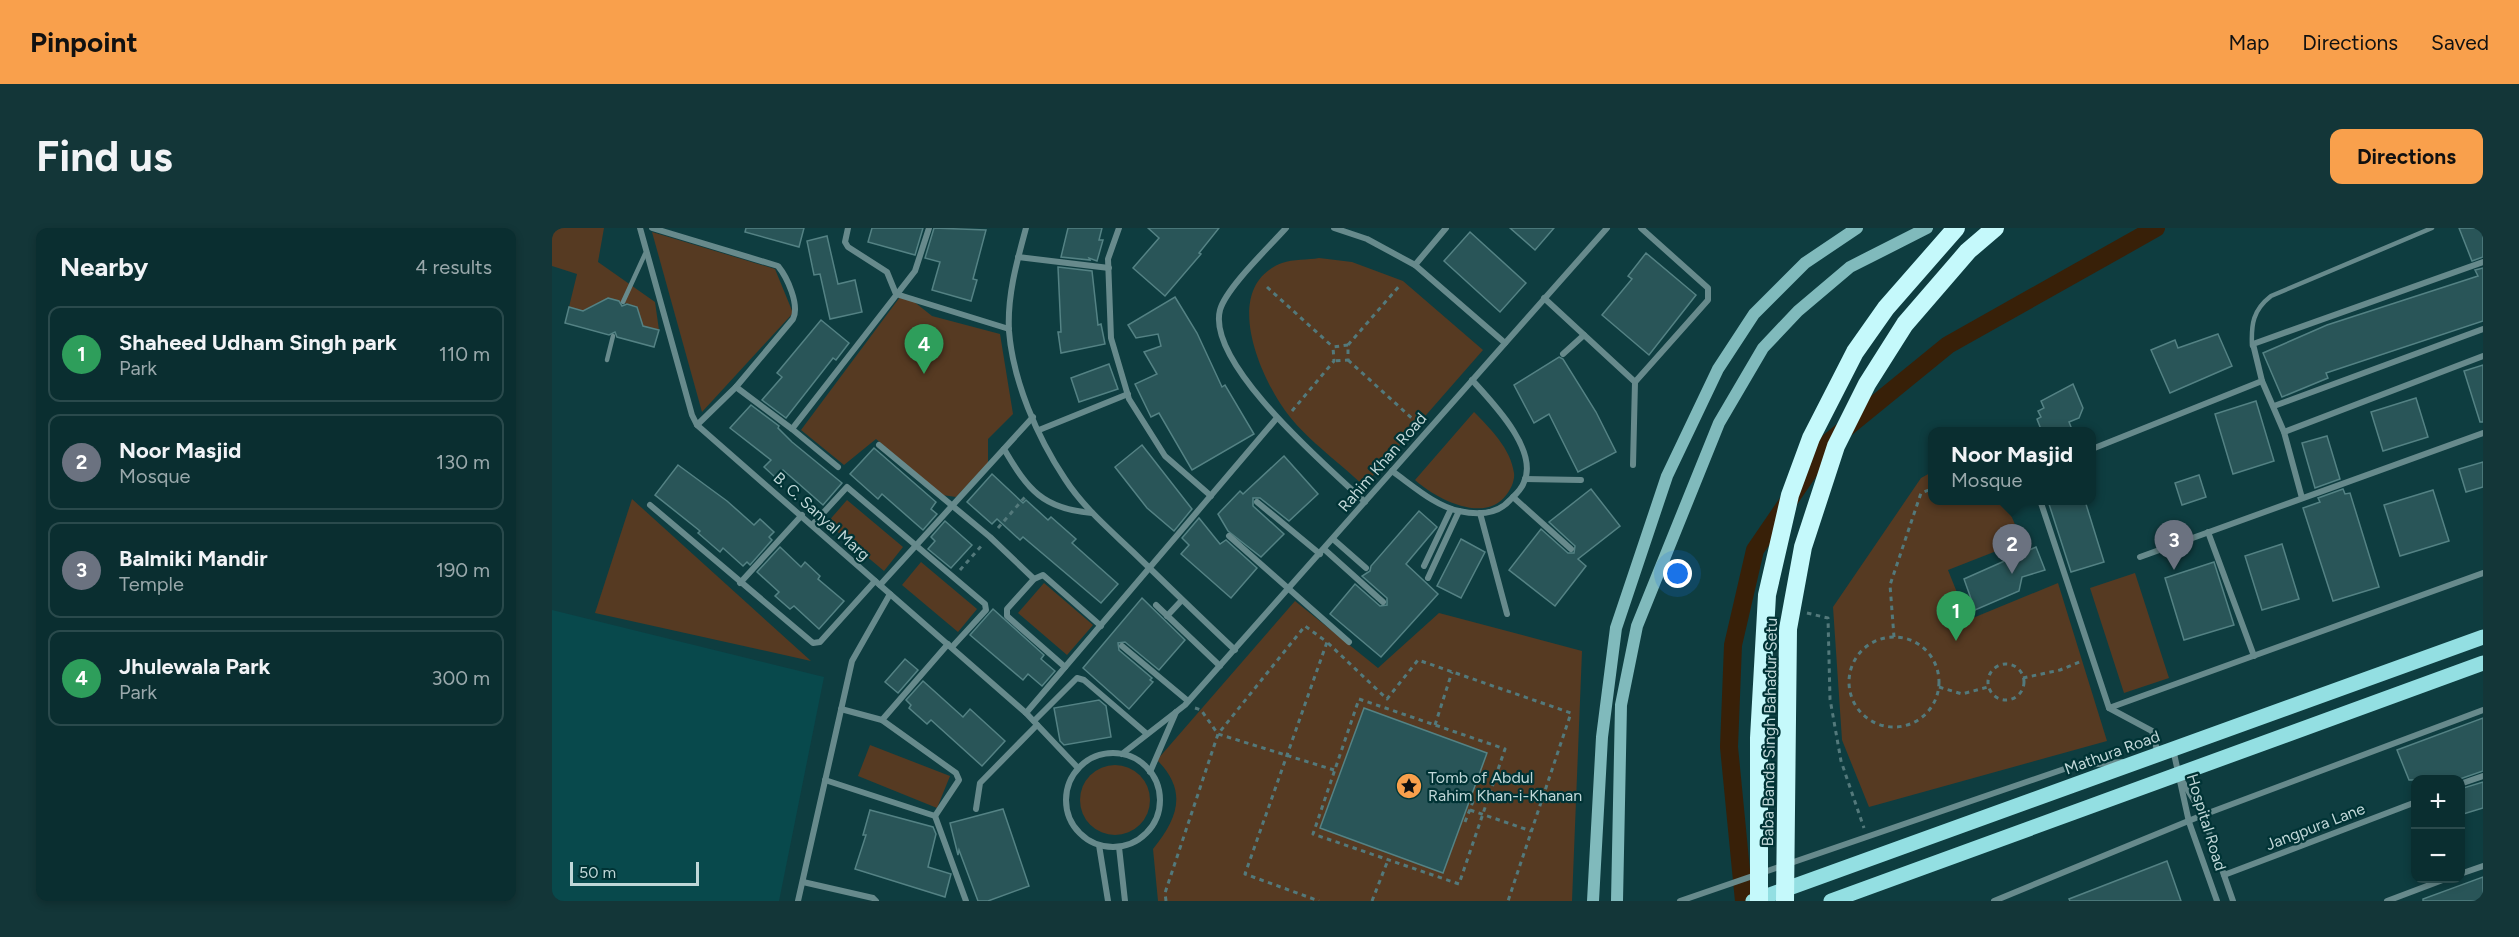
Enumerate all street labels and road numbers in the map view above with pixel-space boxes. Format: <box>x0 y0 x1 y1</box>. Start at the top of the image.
street label: Rahim Khan Road <box>1334 409 1431 516</box>
street label: B. C. Sanyal Marg <box>770 468 874 565</box>
street label: Baba Banda Singh Bahadur Setu <box>1758 617 1781 847</box>
street label: Mathura Road <box>2062 726 2162 778</box>
street label: Hospital Road <box>2183 771 2230 873</box>
street label: Jangpura Lane <box>2263 799 2368 854</box>

